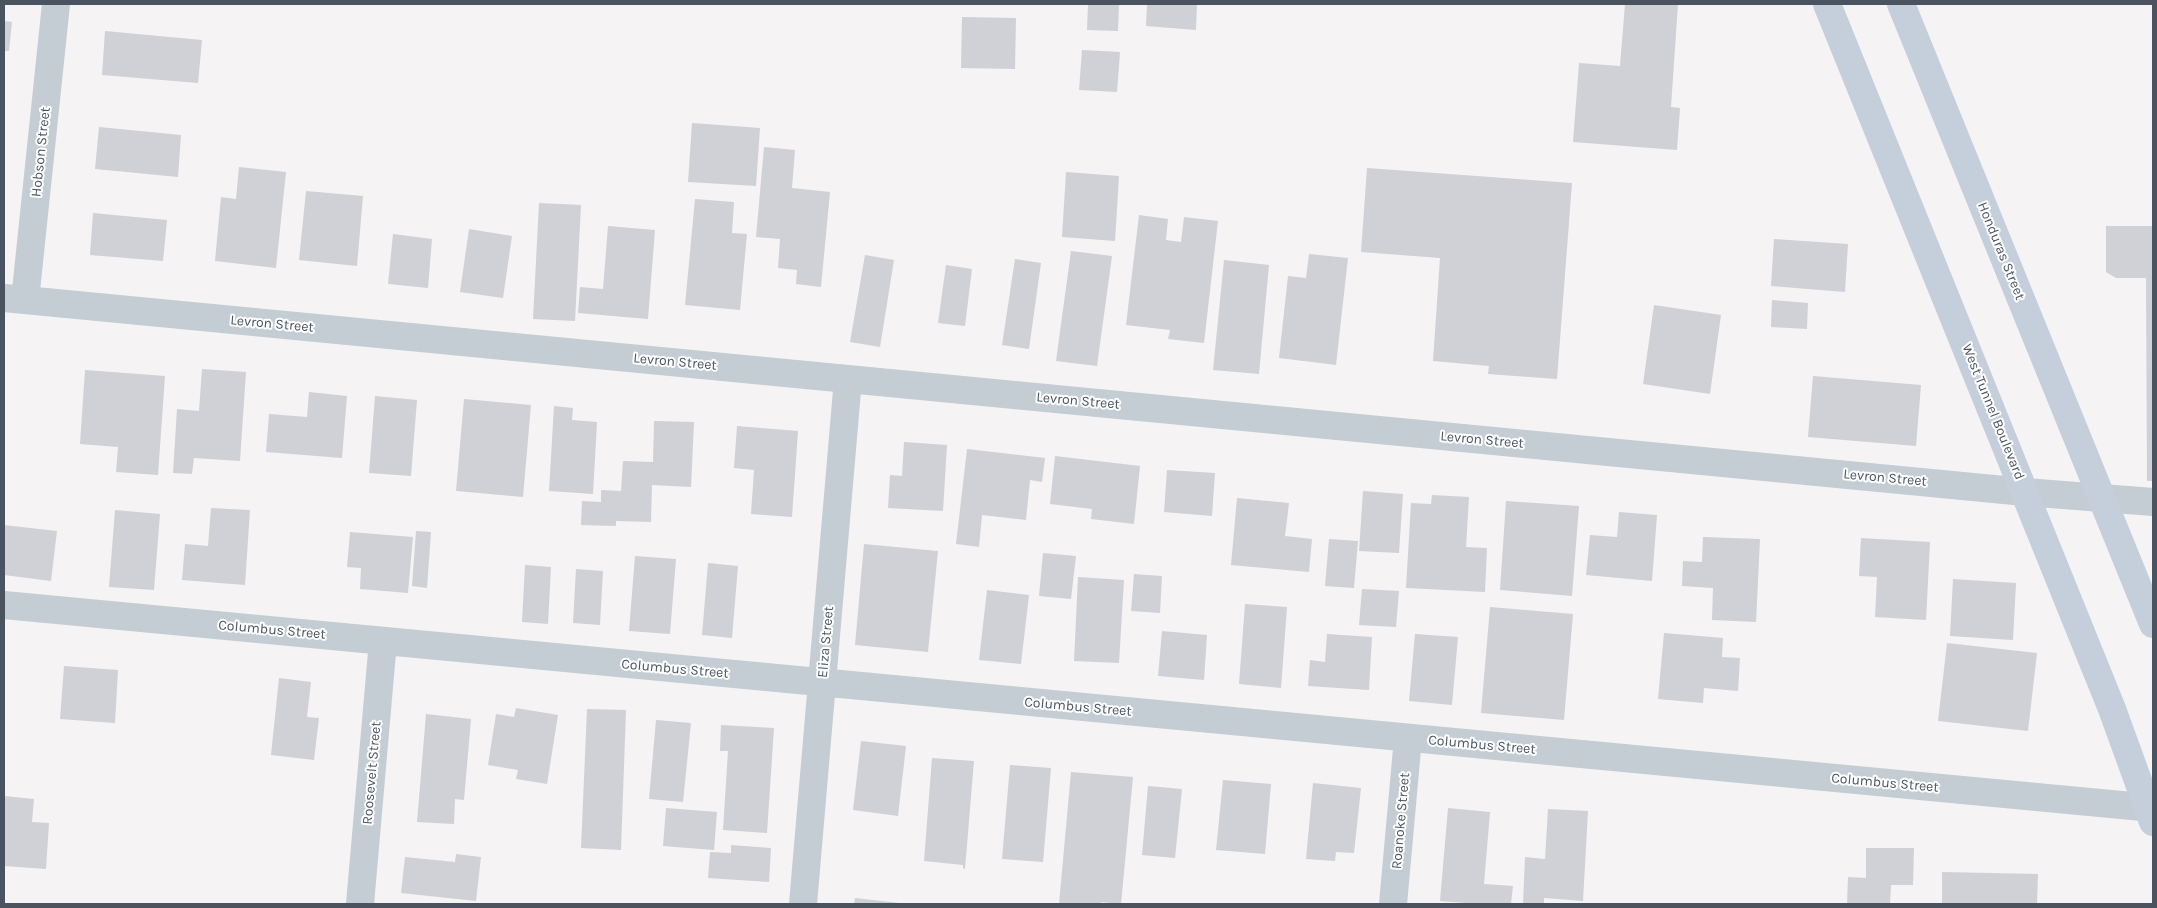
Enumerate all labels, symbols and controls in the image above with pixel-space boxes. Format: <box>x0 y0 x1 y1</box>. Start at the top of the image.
street label: Hobson Street <box>28 106 54 198</box>
street label: Honduras Street <box>1974 200 2028 302</box>
street label: Levron Street <box>230 312 314 336</box>
street label: West Tunnel Boulevard <box>1958 342 2028 482</box>
street label: Levron Street <box>633 350 717 374</box>
street label: Levron Street <box>1036 389 1120 413</box>
street label: Levron Street <box>1440 428 1524 452</box>
street label: Levron Street <box>1843 466 1927 490</box>
street label: Eliza Street <box>814 605 838 679</box>
street label: Columbus Street <box>218 617 326 643</box>
street label: Columbus Street <box>621 656 729 682</box>
street label: Columbus Street <box>1024 694 1132 720</box>
street label: Roosevelt Street <box>359 721 385 825</box>
street label: Columbus Street <box>1428 732 1536 758</box>
street label: Columbus Street <box>1831 770 1939 796</box>
street label: Roanoke Street <box>1388 772 1414 870</box>

